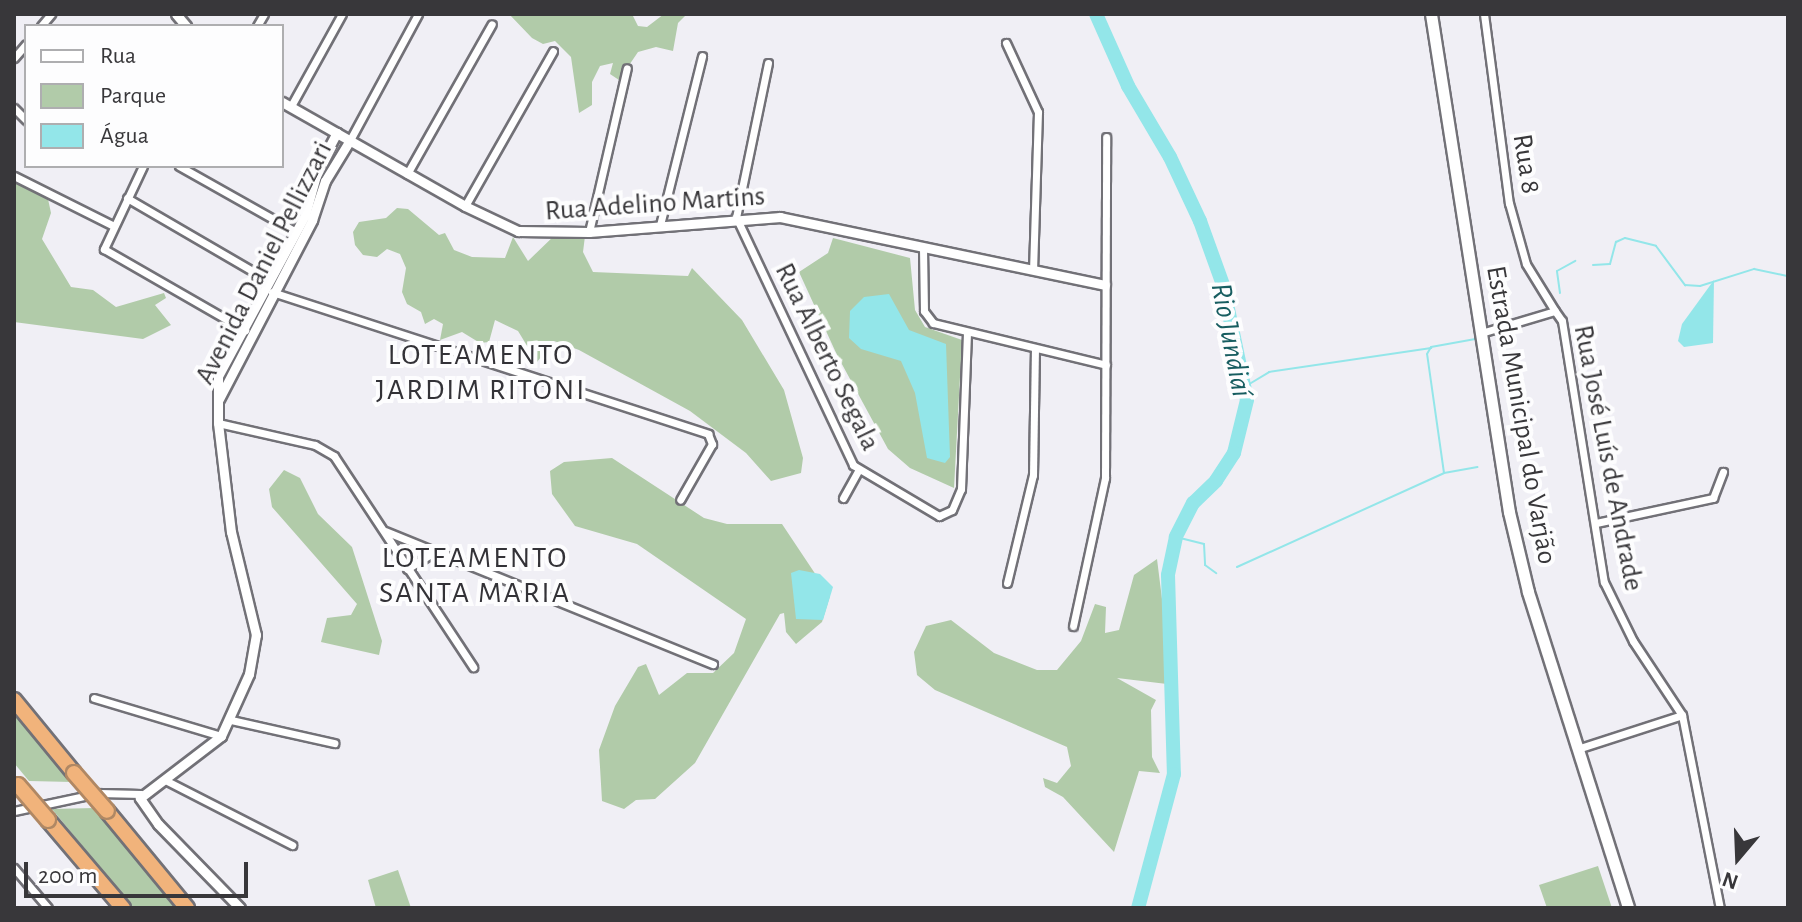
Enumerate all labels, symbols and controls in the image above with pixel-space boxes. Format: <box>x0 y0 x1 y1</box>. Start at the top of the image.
legend <box>24 24 284 168</box>
text: Rua <box>100 44 136 68</box>
text: Parque <box>100 84 166 108</box>
text: Água <box>100 124 149 148</box>
street label: Rua 8 <box>1505 132 1547 196</box>
street label: Avenida Daniel Pellizzari <box>188 136 340 390</box>
street label: Rua Adelino Martins <box>544 180 766 228</box>
street label: Rua Alberto Segala <box>767 258 887 456</box>
street label: Estrada Municipal do Varjão <box>1478 263 1564 567</box>
water label: Rio Jundiaí <box>1202 280 1260 400</box>
street label: Rua José Luís de Andrade <box>1566 322 1650 594</box>
district label: LOTEAMENTO JARDIM RITONI <box>376 337 586 408</box>
district label: LOTEAMENTO SANTA MARIA <box>379 540 571 610</box>
north arrow <box>1698 818 1778 898</box>
scale bar <box>28 846 252 896</box>
text: 200 m <box>38 864 97 888</box>
text: N <box>1719 868 1741 894</box>

